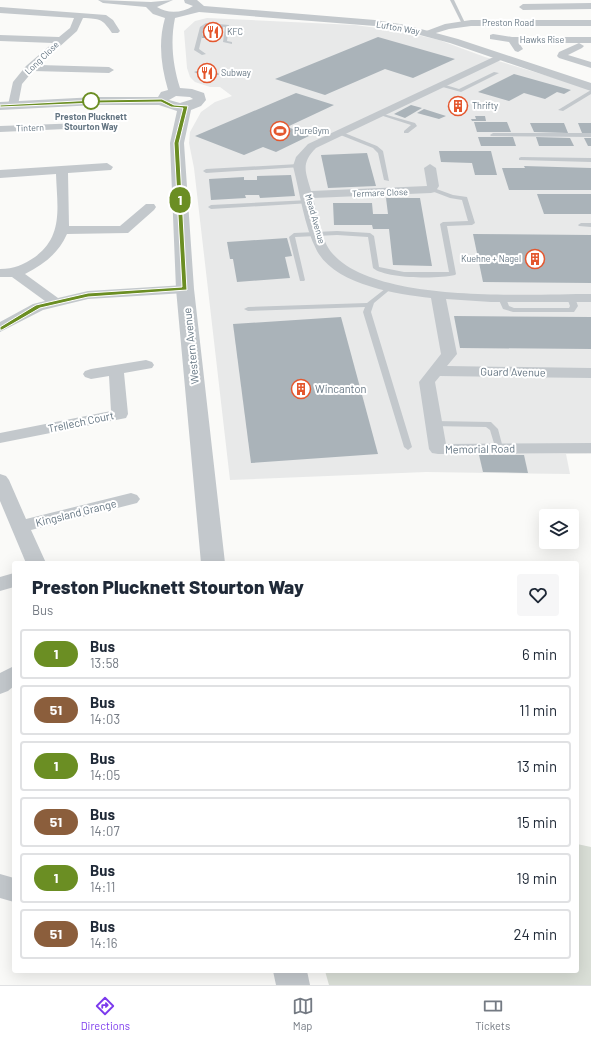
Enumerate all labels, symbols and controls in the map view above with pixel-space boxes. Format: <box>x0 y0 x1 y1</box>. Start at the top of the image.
street label: Preston Road <box>482 17 534 28</box>
street label: Lufton Way <box>375 18 421 37</box>
restaurant icon: KFC <box>202 21 224 43</box>
place label: KFC <box>227 26 243 37</box>
street label: Hawks Rise <box>520 34 564 45</box>
street label: Long Close <box>22 39 61 77</box>
restaurant icon: Subway <box>196 62 218 84</box>
place label: Subway <box>221 67 251 78</box>
marker: Preston Plucknett Stourton Way <box>82 92 100 110</box>
building icon: Thrifty <box>447 95 469 117</box>
place label: Thrifty <box>472 100 498 111</box>
place label: Preston Plucknett Stourton Way <box>55 111 127 132</box>
sports icon: PureGym <box>269 120 291 142</box>
street label: Tintern <box>16 122 44 133</box>
place label: PureGym <box>294 125 329 136</box>
street label: Termare Close <box>352 186 408 199</box>
line badge: 1 <box>167 187 193 213</box>
text: 1 <box>178 191 182 208</box>
street label: Mead Avenue <box>303 193 328 245</box>
building icon: Kuehne + Nagel <box>524 248 546 270</box>
place label: Kuehne + Nagel <box>461 253 521 264</box>
street label: Western Avenue <box>180 307 201 385</box>
street label: Guard Avenue <box>480 364 546 379</box>
building icon: Wincanton <box>290 378 312 400</box>
place label: Wincanton <box>315 382 366 395</box>
street label: Trellech Court <box>47 408 115 435</box>
street label: Memorial Road <box>445 441 515 456</box>
street label: Kingsland Grange <box>34 496 118 529</box>
map controls <box>539 509 579 549</box>
button: layers <box>539 509 579 549</box>
button: heart <box>517 574 559 616</box>
text: Preston Plucknett Stourton Way <box>32 575 304 598</box>
text: Bus <box>32 602 53 618</box>
text: Bus <box>90 637 115 655</box>
text: 1 <box>54 645 58 662</box>
text: 6 min <box>522 645 557 663</box>
text: 13:58 <box>90 655 119 671</box>
text: Bus <box>90 693 115 711</box>
text: 51 <box>50 701 62 718</box>
text: 11 min <box>519 701 557 719</box>
text: 14:03 <box>90 711 120 727</box>
text: Bus <box>90 749 115 767</box>
text: 1 <box>54 757 58 774</box>
text: 13 min <box>517 757 557 775</box>
text: 14:05 <box>90 767 120 783</box>
text: Bus <box>90 805 115 823</box>
text: 51 <box>50 813 62 830</box>
text: 15 min <box>517 813 557 831</box>
text: 14:07 <box>90 823 120 839</box>
text: Bus <box>90 861 115 879</box>
text: 1 <box>54 869 58 886</box>
text: 19 min <box>517 869 557 887</box>
text: 14:11 <box>90 879 115 895</box>
text: Bus <box>90 917 115 935</box>
text: 51 <box>50 925 62 942</box>
text: 24 min <box>513 925 557 943</box>
text: 14:16 <box>90 935 117 951</box>
tab: Directions <box>81 995 130 1032</box>
tab: Map <box>292 995 314 1032</box>
tab: Tickets <box>475 995 510 1032</box>

